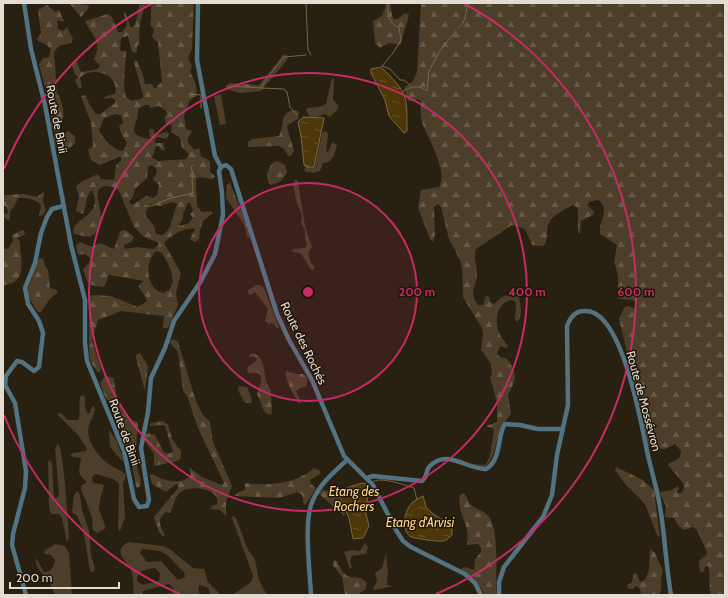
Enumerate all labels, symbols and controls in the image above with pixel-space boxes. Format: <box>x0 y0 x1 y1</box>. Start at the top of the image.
street label: Route de Binii <box>43 83 71 155</box>
text: 200 m <box>399 284 435 299</box>
text: 400 m <box>508 284 546 299</box>
text: 600 m <box>618 284 654 299</box>
centre of rings <box>301 285 315 299</box>
street label: Route des Rochés <box>278 299 330 387</box>
street label: Route de Mossévron <box>623 349 665 453</box>
street label: Route de Binii <box>106 397 144 467</box>
water label: Etang des Rochers <box>329 483 379 514</box>
water label: Etang d'Arvisi <box>386 514 455 530</box>
scale bar <box>10 564 119 590</box>
text: 200 m <box>16 570 52 585</box>

